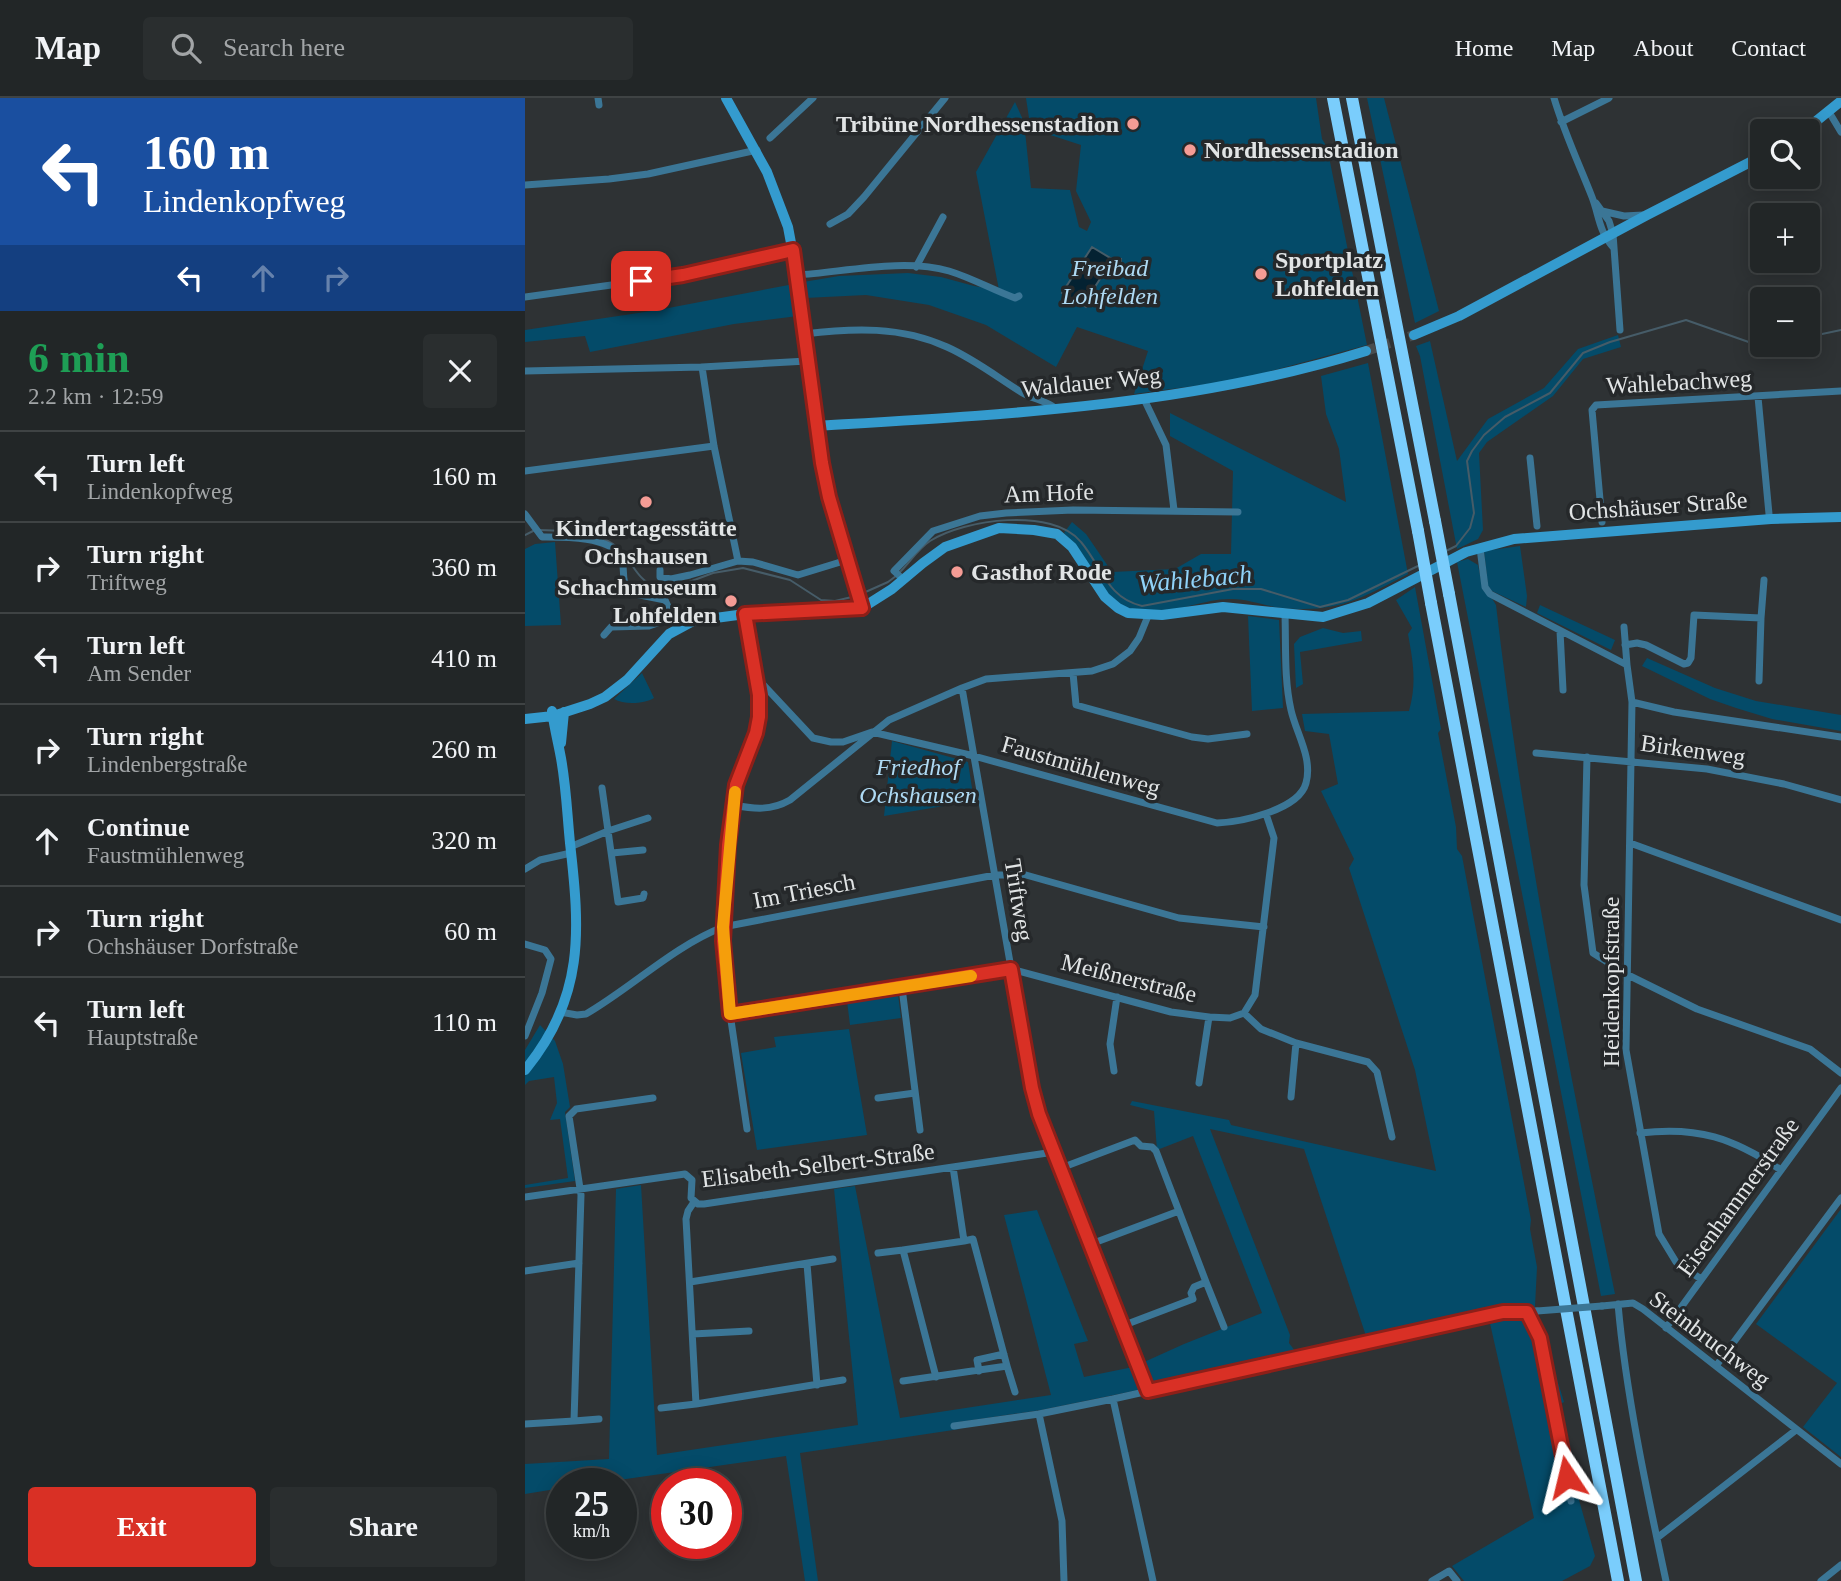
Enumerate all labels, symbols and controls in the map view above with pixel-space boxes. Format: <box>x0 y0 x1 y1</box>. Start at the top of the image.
search box <box>143 17 633 80</box>
icon: search <box>167 29 205 67</box>
text: Map <box>35 30 101 66</box>
text: Search here <box>223 33 345 62</box>
text: Home <box>1455 35 1513 61</box>
text: Map <box>1551 35 1595 61</box>
text: About <box>1633 35 1693 61</box>
text: Contact <box>1731 35 1806 61</box>
place label: Tribüne Nordhessenstadion <box>836 111 1119 137</box>
marker: Tribüne Nordhessenstadion <box>1125 116 1141 132</box>
map controls <box>1750 119 1820 357</box>
button: search <box>1750 119 1820 189</box>
text: 160 m <box>143 125 270 180</box>
icon: left <box>28 126 119 217</box>
place label: Nordhessenstadion <box>1204 137 1399 163</box>
marker: Nordhessenstadion <box>1182 142 1198 158</box>
text: Lindenkopfweg <box>143 183 346 219</box>
button: + <box>1750 203 1820 273</box>
place label: Sportplatz Lohfelden <box>1275 247 1383 301</box>
pin <box>611 251 671 311</box>
park label: Freibad Lohfelden <box>1061 255 1158 309</box>
icon: left <box>171 259 209 297</box>
icon: ahead <box>244 259 282 297</box>
icon: right <box>317 259 355 297</box>
icon: arrive <box>622 262 660 300</box>
marker: Sportplatz Lohfelden <box>1253 266 1269 282</box>
button: − <box>1750 287 1820 357</box>
button: close <box>423 334 497 408</box>
text: 6 min <box>28 335 130 381</box>
street label: Waldauer Weg <box>1020 362 1162 402</box>
street label: Wahlebachweg <box>1605 365 1753 399</box>
text: 2.2 km · 12:59 <box>28 384 163 409</box>
text: Turn left <box>87 449 185 478</box>
icon: left <box>28 458 66 496</box>
text: 160 m <box>431 462 497 491</box>
street label: Am Hofe <box>1004 478 1094 508</box>
text: Lindenkopfweg <box>87 479 233 504</box>
street label: Ochshäuser Straße <box>1568 487 1748 525</box>
marker: Kindertagesstätte Ochshausen <box>638 494 654 510</box>
place label: Kindertagesstätte Ochshausen <box>555 515 737 569</box>
text: Turn right <box>87 540 204 569</box>
icon: right <box>28 549 66 587</box>
text: 360 m <box>431 553 497 582</box>
place label: Gasthof Rode <box>971 559 1112 585</box>
water label: Wahlebach <box>1137 560 1253 598</box>
marker: Gasthof Rode <box>949 564 965 580</box>
text: Triftweg <box>87 570 167 595</box>
place label: Schachmuseum Lohfelden <box>557 574 717 628</box>
marker: Schachmuseum Lohfelden <box>723 593 739 609</box>
text: Turn left <box>87 631 185 660</box>
icon: left <box>28 640 66 678</box>
text: 410 m <box>431 644 497 673</box>
text: Am Sender <box>87 661 191 686</box>
text: Turn right <box>87 722 204 751</box>
street label: Birkenweg <box>1639 730 1747 770</box>
icon: right <box>28 731 66 769</box>
street label: Faustmühlenweg <box>999 731 1163 801</box>
text: 260 m <box>431 735 497 764</box>
text: Lindenbergstraße <box>87 752 248 777</box>
park label: Friedhof Ochshausen <box>859 754 977 808</box>
text: Continue <box>87 813 190 842</box>
icon: ahead <box>28 822 66 860</box>
text: 320 m <box>431 826 497 855</box>
text: Faustmühlenweg <box>87 843 244 868</box>
street label: Triftweg <box>1000 857 1038 943</box>
street label: Im Triesch <box>751 868 857 914</box>
street label: Heidenkopfstraße <box>1598 897 1624 1067</box>
text: Turn right <box>87 904 204 933</box>
icon: right <box>28 913 66 951</box>
text: 60 m <box>444 917 497 946</box>
text: Ochshäuser Dorfstraße <box>87 934 298 959</box>
street label: Meißnerstraße <box>1059 949 1199 1007</box>
text: Turn left <box>87 995 185 1024</box>
icon: left <box>28 1004 66 1042</box>
text: 110 m <box>432 1008 497 1037</box>
text: Hauptstraße <box>87 1025 198 1050</box>
street label: Eisenhammerstraße <box>1672 1113 1804 1281</box>
street label: Elisabeth-Selbert-Straße <box>700 1138 936 1192</box>
street label: Steinbruchweg <box>1645 1285 1775 1393</box>
position arrow <box>1530 1440 1604 1514</box>
speed limit sign: 30 <box>651 1468 742 1559</box>
text: 25 <box>574 1485 609 1524</box>
button: Exit <box>28 1487 256 1567</box>
button: Share <box>270 1487 497 1567</box>
text: km/h <box>573 1521 610 1541</box>

